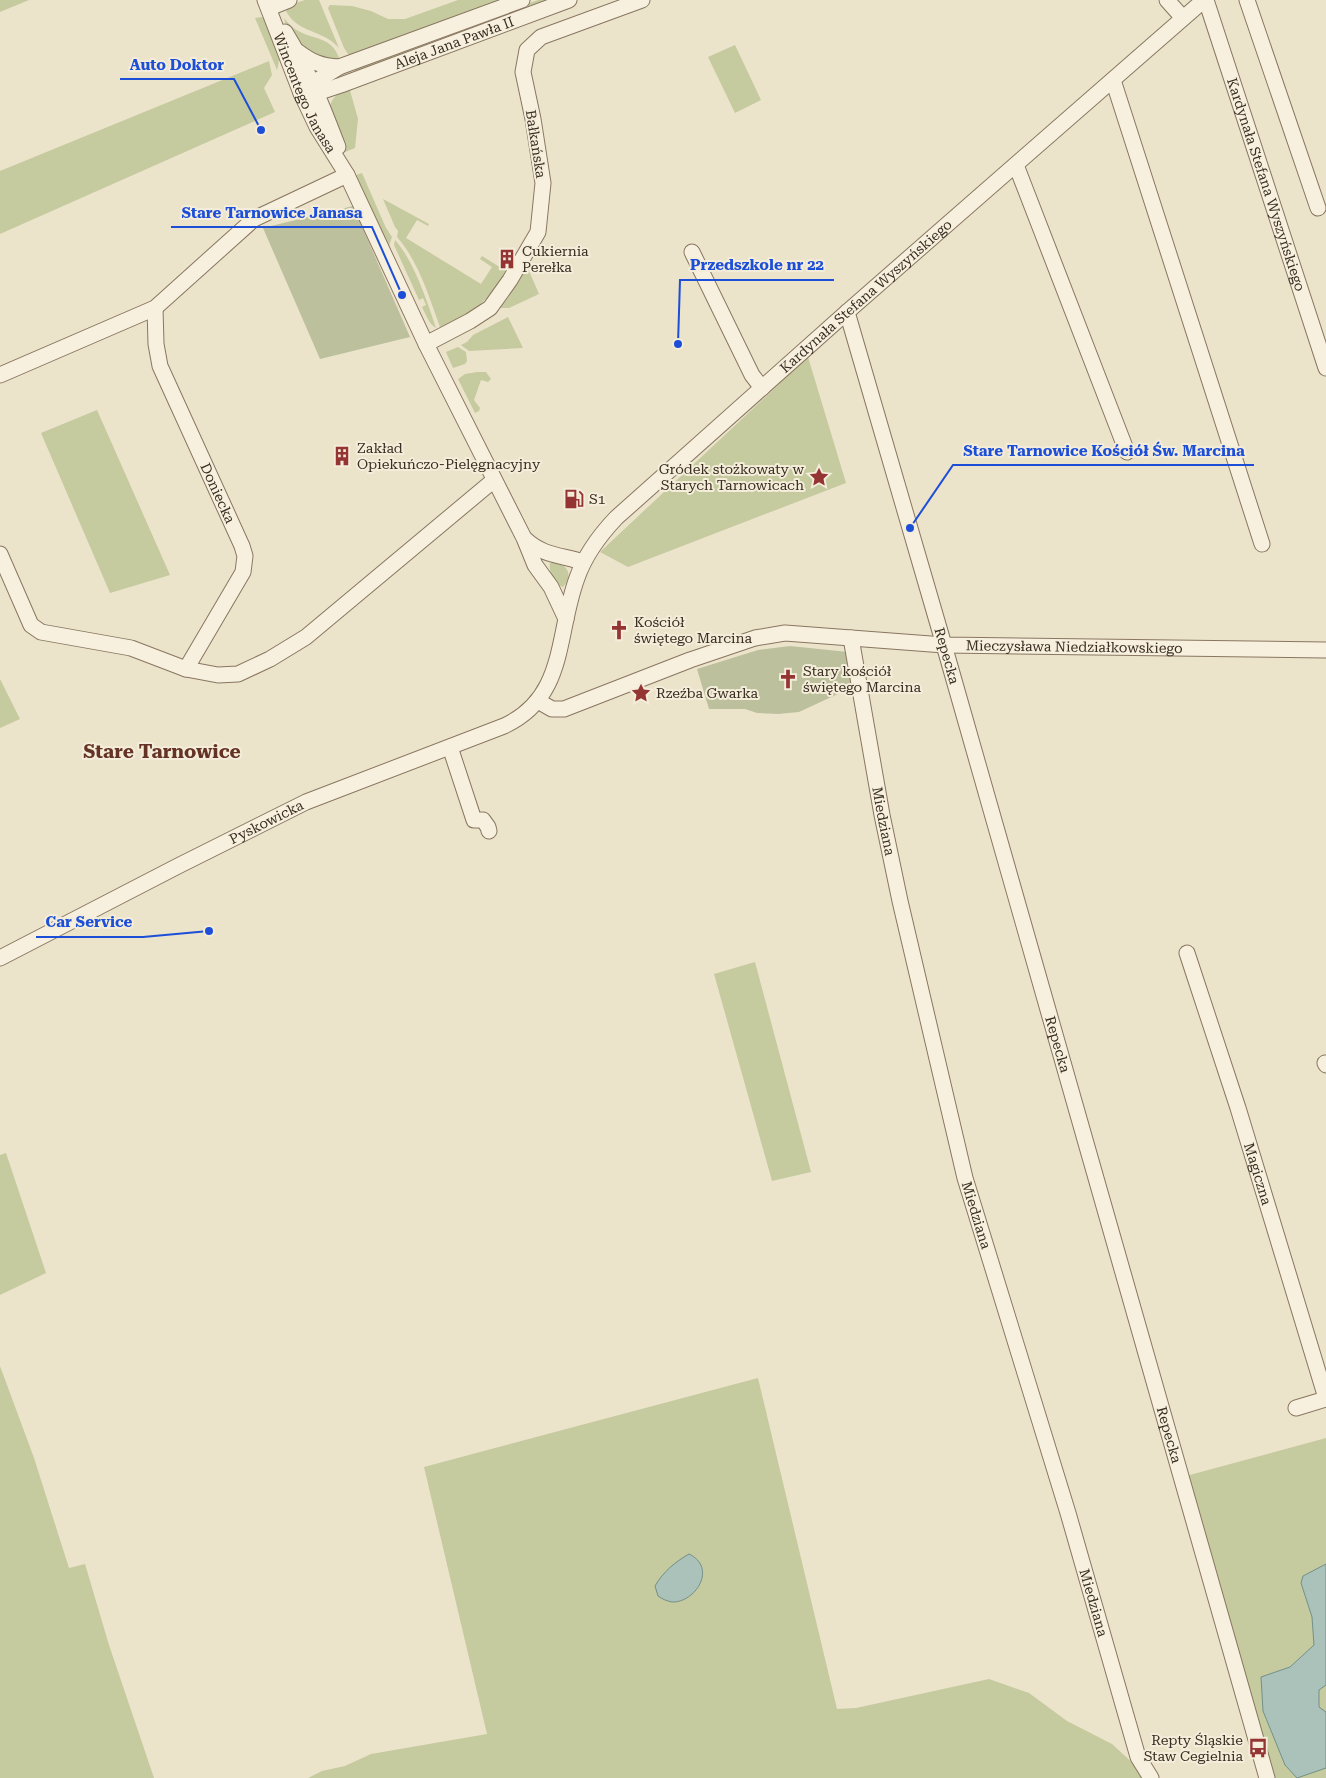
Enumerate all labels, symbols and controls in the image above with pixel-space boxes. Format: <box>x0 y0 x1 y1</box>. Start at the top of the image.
street label: Aleja Jana Pawła II <box>392 13 516 72</box>
street label: Wincentego Janasa <box>270 30 339 156</box>
callout: Auto Doktor <box>120 49 234 79</box>
text: Auto Doktor <box>130 56 224 74</box>
street label: Kardynała Stefana Wyszyńskiego <box>1224 76 1308 293</box>
street label: Bałkańska <box>523 109 549 180</box>
callout: Stare Tarnowice Janasa <box>171 197 372 227</box>
text: Stare Tarnowice Janasa <box>181 204 363 222</box>
street label: Kardynała Stefana Wyszyńskiego <box>777 216 955 376</box>
place label: Cukiernia Perełka <box>522 243 589 275</box>
building icon: Cukiernia Perełka <box>496 248 518 270</box>
callout: Przedszkole nr 22 <box>680 250 834 280</box>
text: Przedszkole nr 22 <box>690 256 824 274</box>
callout: Stare Tarnowice Kościół Św. Marcina <box>953 435 1254 465</box>
place label: Zakład Opiekuńczo-Pielęgnacyjny <box>357 440 541 472</box>
text: Stare Tarnowice Kościół Św. Marcina <box>963 441 1245 460</box>
building icon: Zakład Opiekuńczo-Pielęgnacyjny <box>331 445 353 467</box>
street label: Doniecka <box>197 460 239 526</box>
place label: Gródek stożkowaty w Starych Tarnowicach <box>659 461 804 493</box>
place icon: Gródek stożkowaty w Starych Tarnowicach <box>808 466 830 488</box>
fuel station icon: S1 <box>563 488 585 510</box>
place label: S1 <box>589 491 606 507</box>
place label: Kościół świętego Marcina <box>634 614 752 646</box>
church icon: Kościół świętego Marcina <box>608 619 630 641</box>
street label: Repecka <box>931 626 963 686</box>
street label: Mieczysława Niedziałkowskiego <box>966 637 1183 656</box>
place label: Stary kościół świętego Marcina <box>803 663 921 695</box>
church icon: Stary kościół świętego Marcina <box>777 668 799 690</box>
place icon: Rzeźba Gwarka <box>630 682 652 704</box>
place label: Rzeźba Gwarka <box>656 685 758 701</box>
district label: Stare Tarnowice <box>83 740 241 763</box>
street label: Miedziana <box>869 785 898 857</box>
street label: Pyskowicka <box>227 796 306 847</box>
callout: Car Service <box>36 907 143 937</box>
text: Car Service <box>46 913 133 931</box>
street label: Repecka <box>1042 1014 1074 1075</box>
street label: Magiczna <box>1241 1141 1275 1207</box>
street label: Miedziana <box>959 1179 994 1251</box>
street label: Repecka <box>1153 1405 1185 1465</box>
street label: Miedziana <box>1076 1567 1111 1639</box>
place label: Repty Śląskie Staw Cegielnia <box>1144 1732 1243 1764</box>
bus stop icon: Repty Śląskie Staw Cegielnia <box>1247 1737 1269 1759</box>

